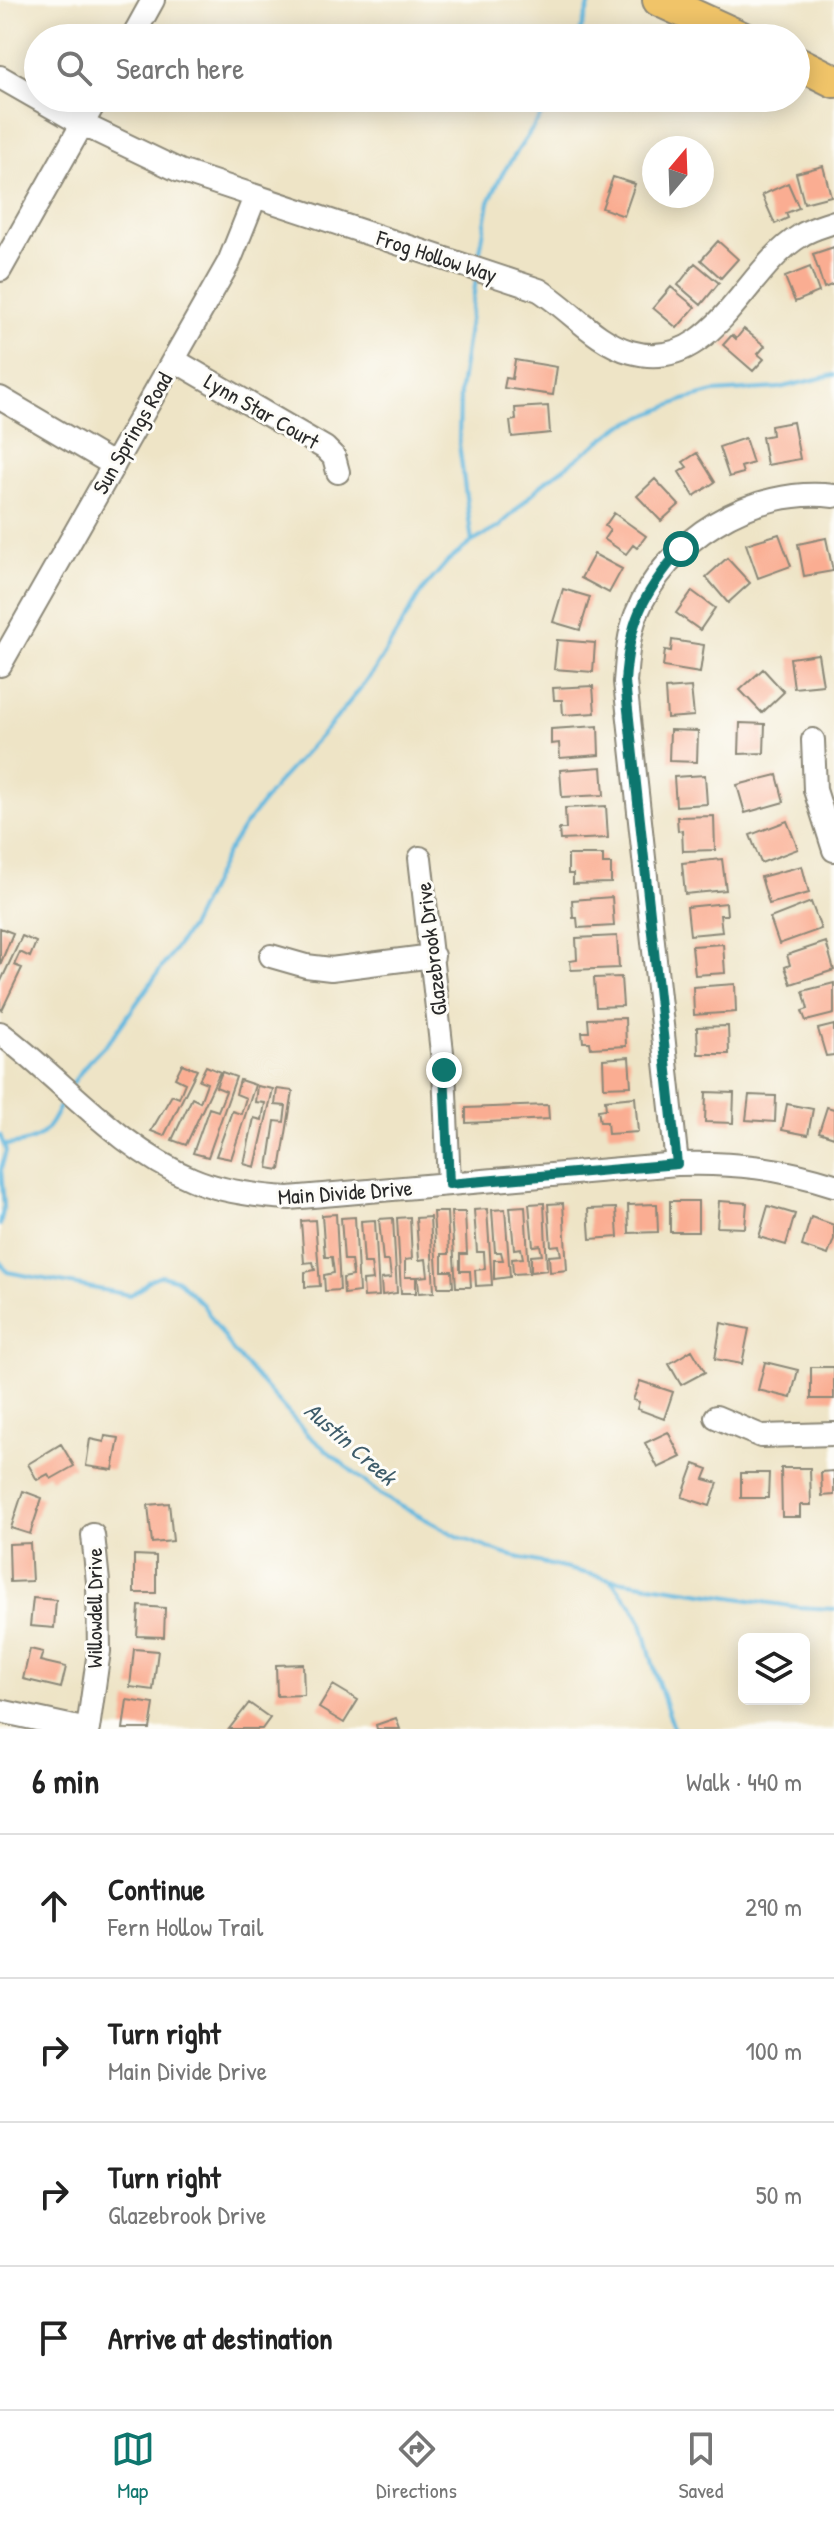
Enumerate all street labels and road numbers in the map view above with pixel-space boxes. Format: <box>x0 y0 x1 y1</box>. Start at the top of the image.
street label: Frog Hollow Way <box>372 222 501 290</box>
street label: Sun Springs Road <box>85 366 179 499</box>
street label: Lynn Star Court <box>199 366 325 456</box>
street label: Glazebrook Drive <box>408 880 454 1017</box>
street label: Main Divide Drive <box>277 1172 413 1212</box>
street label: Willowdell Drive <box>79 1548 109 1668</box>

